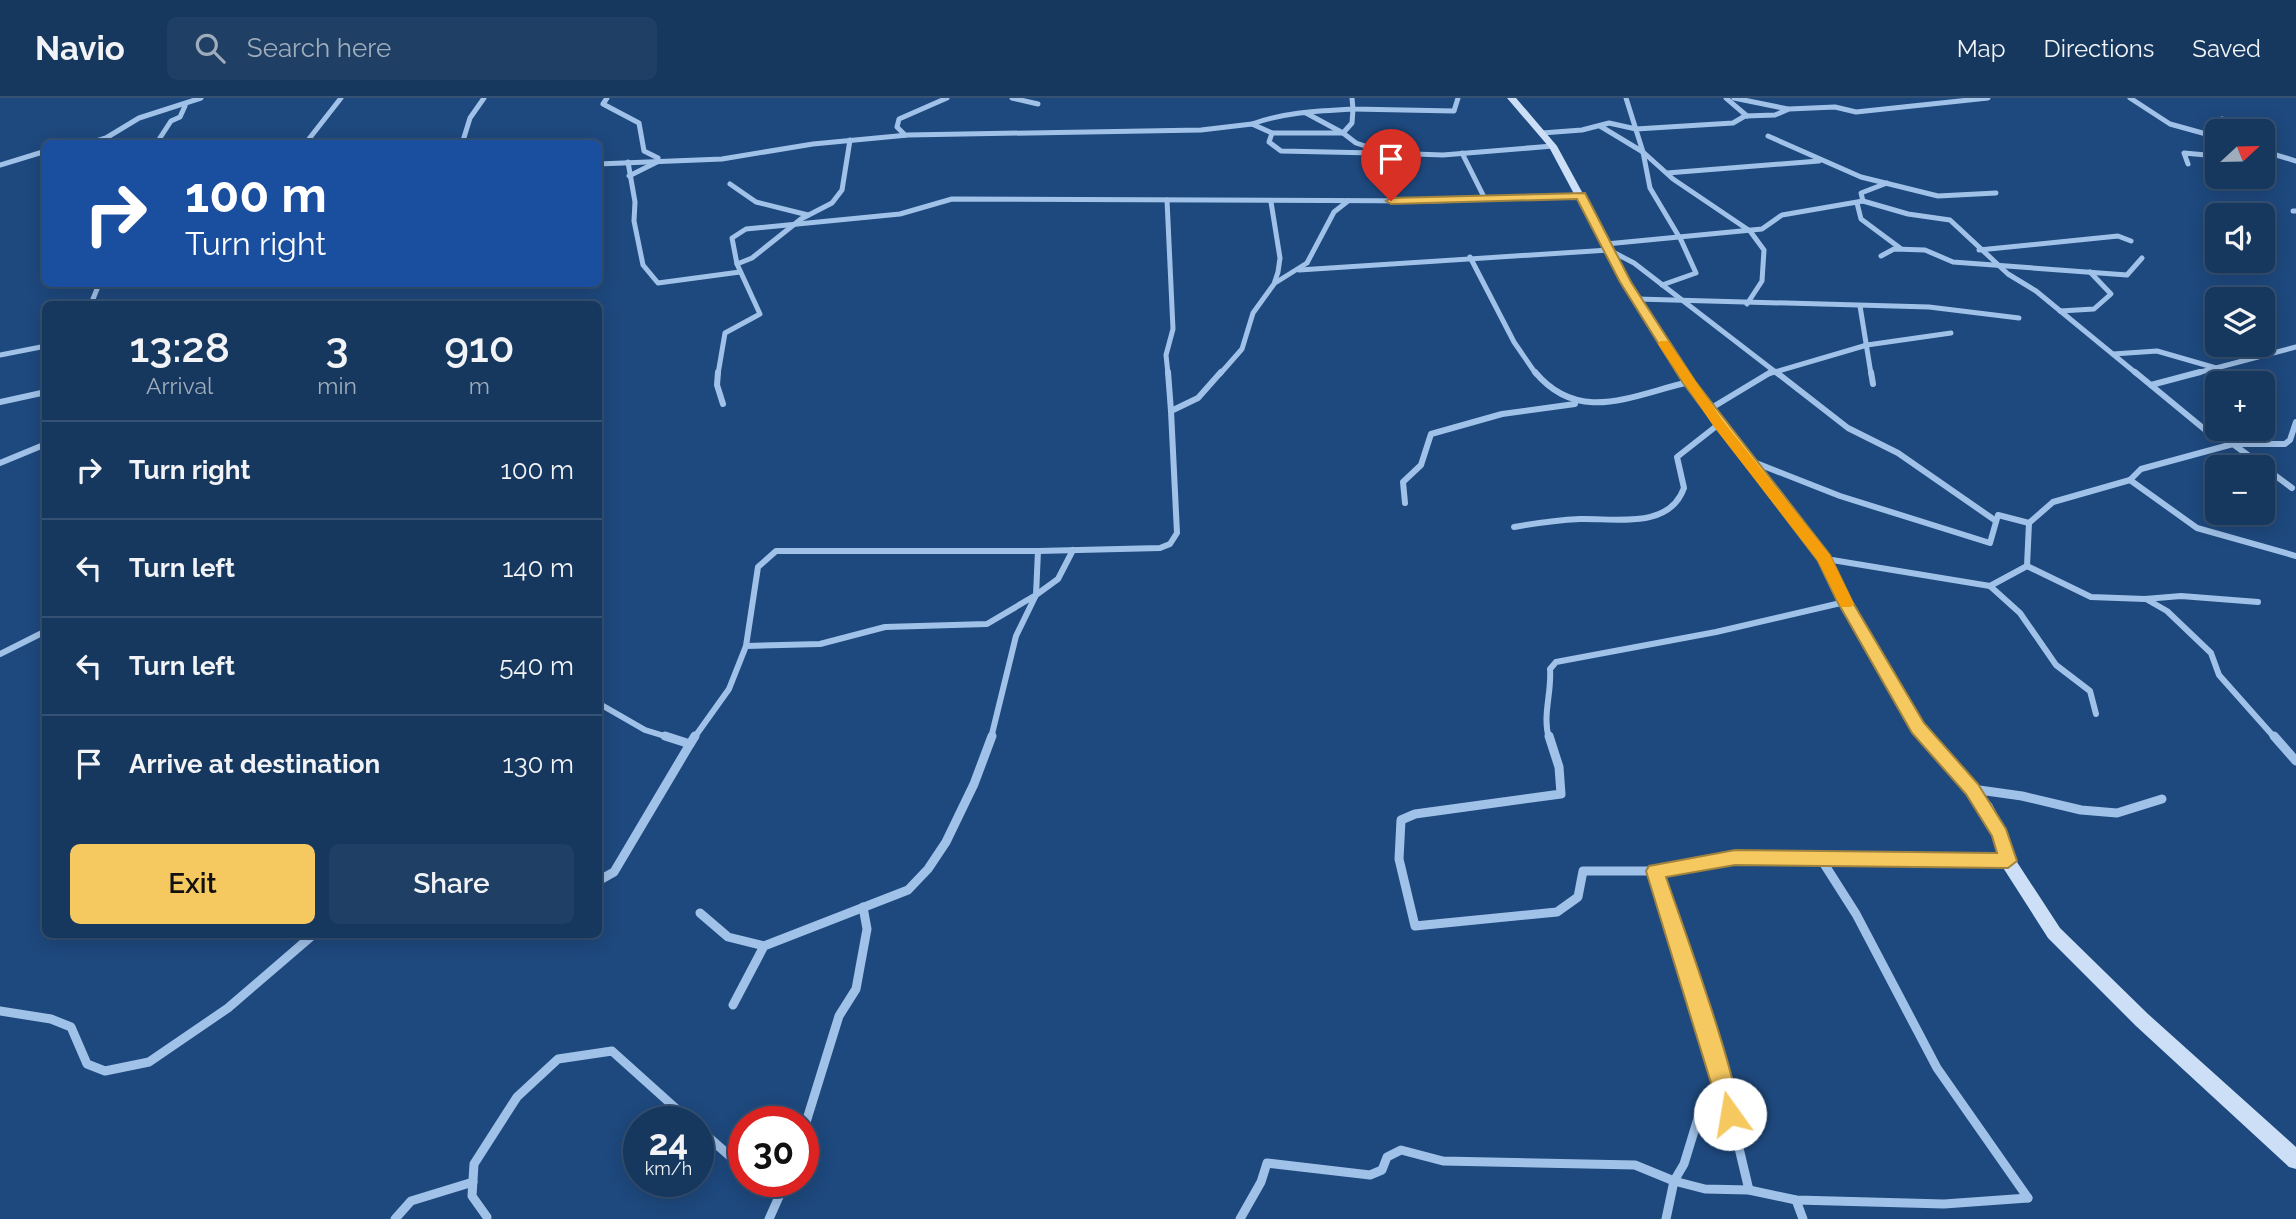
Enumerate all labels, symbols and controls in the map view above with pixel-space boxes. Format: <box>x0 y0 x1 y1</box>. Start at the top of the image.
search box <box>167 17 657 80</box>
text: Navio <box>35 29 125 68</box>
icon: search <box>191 29 229 67</box>
text: Search here <box>247 33 391 63</box>
text: Map <box>1957 34 2006 63</box>
text: Directions <box>2044 34 2154 63</box>
text: Saved <box>2192 34 2261 63</box>
north arrow <box>2205 119 2275 189</box>
map controls <box>2205 119 2275 525</box>
pin <box>1361 129 1421 201</box>
icon: arrive <box>1372 140 1410 178</box>
text: 100 m <box>185 166 327 223</box>
icon: right <box>70 168 161 259</box>
button: sound <box>2205 203 2275 273</box>
text: Turn right <box>185 225 326 262</box>
button: layers <box>2205 287 2275 357</box>
text: 13:28 <box>129 323 230 372</box>
text: 3 <box>326 323 349 372</box>
text: 910 <box>444 323 515 372</box>
button: + <box>2205 371 2275 441</box>
text: Arrival <box>146 372 213 399</box>
text: min <box>317 372 357 399</box>
text: m <box>469 372 490 399</box>
icon: right <box>70 451 108 489</box>
text: Turn right <box>129 455 250 485</box>
text: 100 m <box>501 455 574 485</box>
button: − <box>2205 455 2275 525</box>
icon: left <box>70 549 108 587</box>
text: Turn left <box>129 553 235 583</box>
text: 140 m <box>502 553 574 583</box>
icon: left <box>70 647 108 685</box>
text: Turn left <box>129 651 235 681</box>
text: 540 m <box>499 651 574 681</box>
icon: arrive <box>70 745 108 783</box>
text: Arrive at destination <box>129 749 380 779</box>
text: 130 m <box>503 749 574 779</box>
button: Exit <box>70 844 315 924</box>
button: Share <box>329 844 574 924</box>
position arrow <box>1693 1077 1767 1151</box>
speed limit sign: 30 <box>728 1106 819 1197</box>
text: 24 <box>649 1122 688 1163</box>
text: km/h <box>645 1158 692 1179</box>

